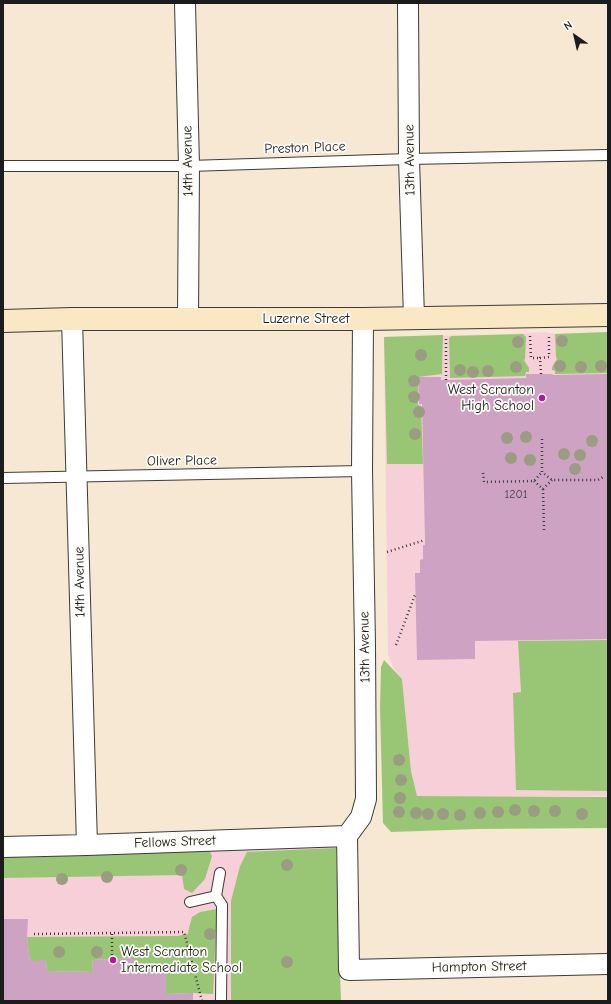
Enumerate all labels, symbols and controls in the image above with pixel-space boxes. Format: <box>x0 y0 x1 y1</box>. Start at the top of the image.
north arrow <box>555 16 595 56</box>
text: N <box>561 18 575 33</box>
street label: 13th Avenue <box>401 124 419 196</box>
street label: 14th Avenue <box>179 125 197 197</box>
street label: Preston Place <box>264 138 346 158</box>
street label: Luzerne Street <box>263 311 349 327</box>
place label: West Scranton High School <box>448 382 534 414</box>
marker: West Scranton High School <box>537 393 547 403</box>
street label: Oliver Place <box>147 452 217 470</box>
house number: 1201 <box>504 488 528 502</box>
street label: 14th Avenue <box>71 546 89 618</box>
street label: 13th Avenue <box>356 611 374 683</box>
street label: Fellows Street <box>134 832 216 852</box>
place label: West Scranton Intermediate School <box>121 944 242 976</box>
marker: West Scranton Intermediate School <box>108 955 118 965</box>
street label: Hampton Street <box>432 958 526 976</box>

